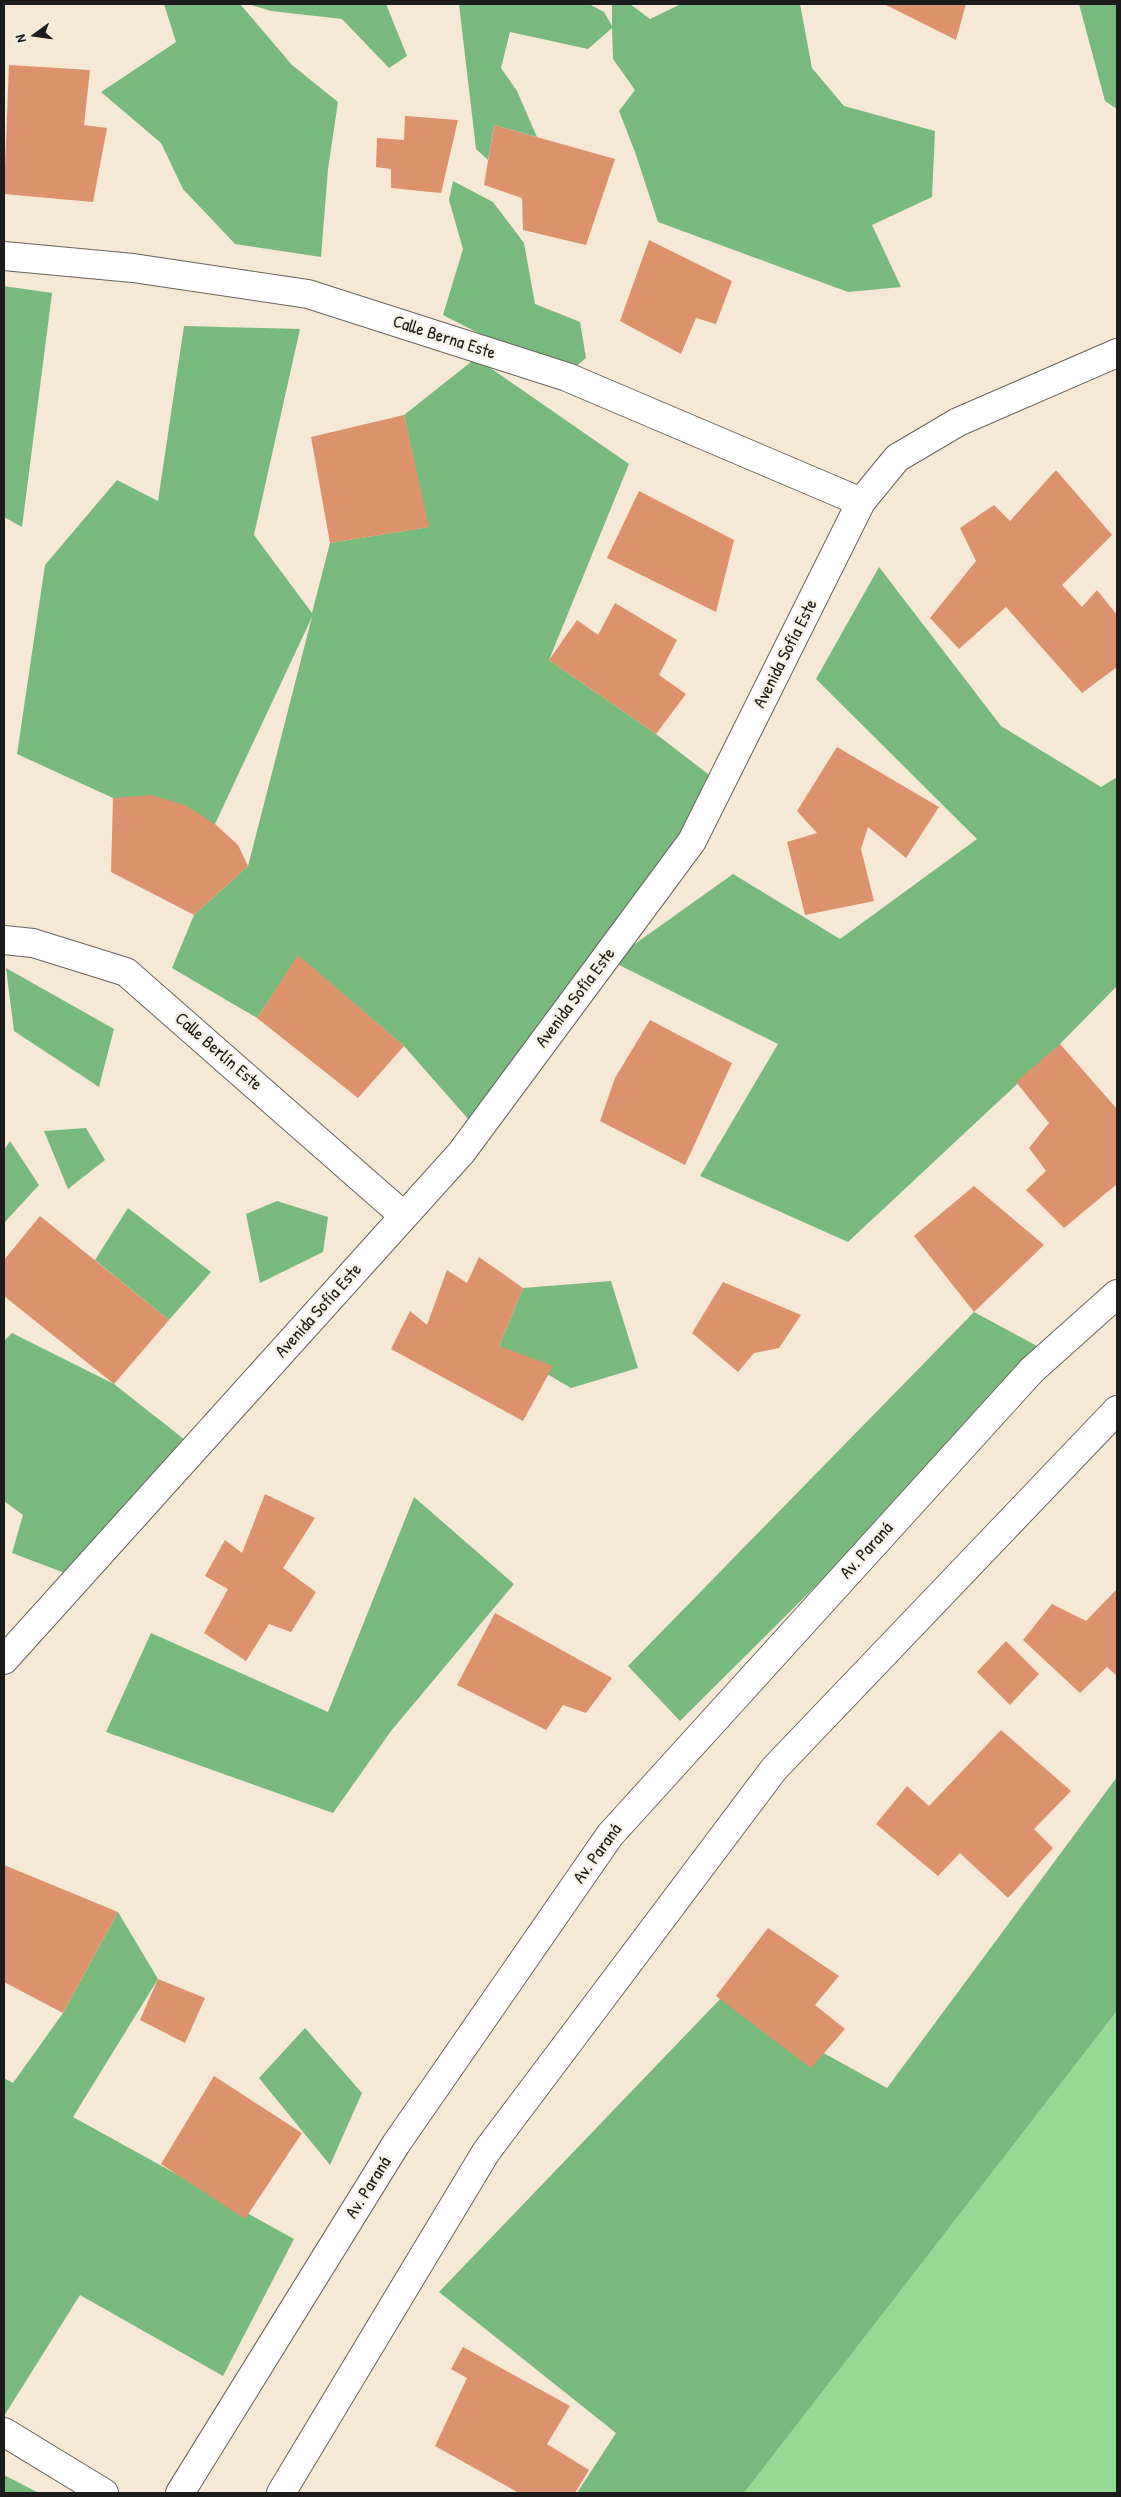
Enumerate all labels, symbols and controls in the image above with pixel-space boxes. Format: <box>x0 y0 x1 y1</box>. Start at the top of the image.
north arrow <box>10 10 60 60</box>
text: N <box>10 33 30 45</box>
street label: Calle Berna Este <box>390 311 498 365</box>
street label: Avenida Sofía Este <box>749 596 823 712</box>
street label: Avenida Sofía Este <box>532 944 620 1052</box>
street label: Calle Berlín Este <box>170 1008 266 1096</box>
street label: Avenida Sofía Este <box>271 1260 367 1362</box>
street label: Av. Paraná <box>836 1518 898 1584</box>
street label: Av. Paraná <box>569 1820 627 1888</box>
street label: Av. Paraná <box>342 2153 396 2223</box>

